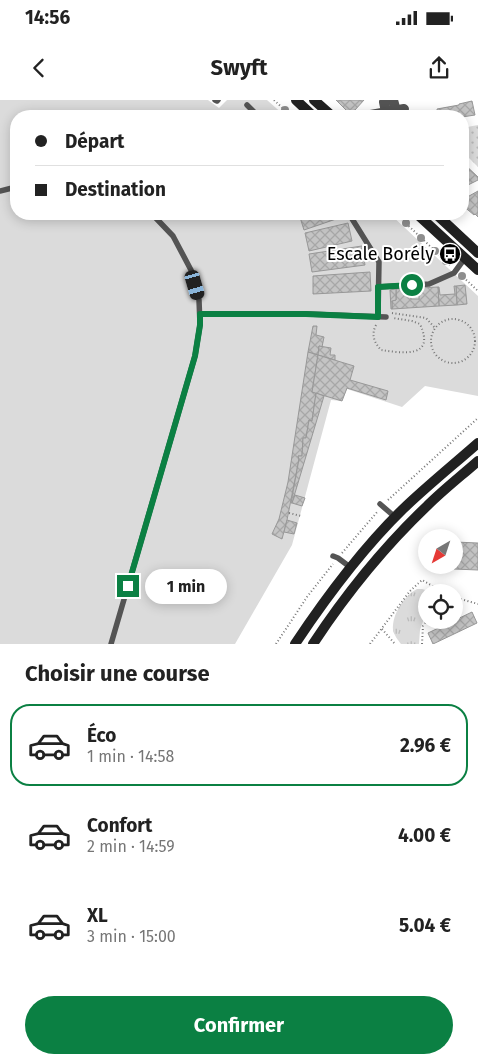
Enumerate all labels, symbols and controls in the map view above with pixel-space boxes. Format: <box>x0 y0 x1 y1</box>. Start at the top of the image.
text: 14:56 <box>25 6 70 29</box>
icon: back <box>25 54 53 82</box>
text: Swyft <box>211 54 267 81</box>
icon: share <box>425 54 453 82</box>
text: Départ <box>65 130 124 153</box>
text: Destination <box>65 178 166 201</box>
bus stop icon: Escale Borély <box>438 242 462 266</box>
place label: Escale Borély <box>327 243 434 265</box>
car <box>183 269 206 301</box>
route start <box>401 274 423 296</box>
north arrow <box>418 529 462 574</box>
map controls <box>418 529 463 629</box>
callout: 1 min <box>146 568 228 604</box>
route end <box>117 575 139 597</box>
text: 1 min <box>167 577 205 596</box>
button: locate <box>418 584 463 629</box>
text: Choisir une course <box>25 660 210 687</box>
icon: car <box>27 723 72 768</box>
text: Éco <box>87 724 116 747</box>
text: 2.96 € <box>400 734 451 757</box>
text: 1 min · 14:58 <box>87 747 174 766</box>
icon: car <box>27 813 72 858</box>
text: Confort <box>87 814 152 837</box>
text: 4.00 € <box>398 824 451 847</box>
text: 2 min · 14:59 <box>87 837 175 856</box>
icon: car <box>27 903 72 948</box>
text: XL <box>87 904 108 927</box>
text: 5.04 € <box>399 914 451 937</box>
text: 3 min · 15:00 <box>87 927 176 946</box>
button: Confirmer <box>25 996 453 1054</box>

